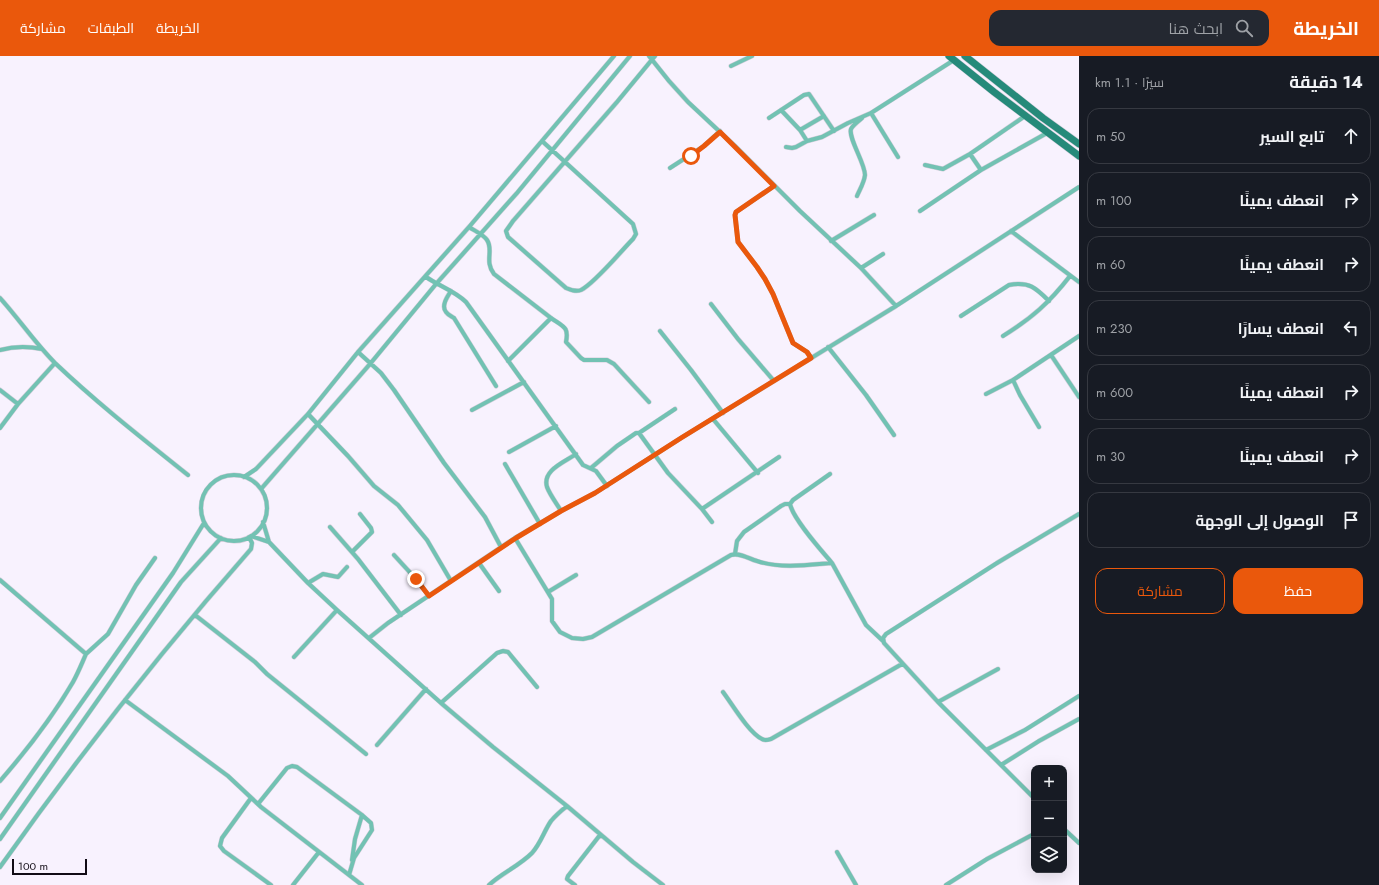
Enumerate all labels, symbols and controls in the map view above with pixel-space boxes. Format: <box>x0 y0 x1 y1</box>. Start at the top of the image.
search box <box>989 10 1269 46</box>
text: الخريطة <box>1293 15 1359 42</box>
icon: search <box>1233 17 1255 39</box>
text: مشاركة <box>20 18 66 38</box>
text: الطبقات <box>88 18 134 38</box>
text: الخريطة <box>156 18 200 38</box>
text: ابحث هنا <box>1169 18 1223 40</box>
text: 14 دقيقة <box>1289 70 1363 94</box>
text: سيرًا · 1.1 km <box>1095 73 1164 92</box>
icon: ahead <box>1340 125 1362 147</box>
text: تابع السير <box>1260 126 1324 148</box>
text: 50 m <box>1096 127 1125 146</box>
route start <box>682 147 700 165</box>
icon: right <box>1340 189 1362 211</box>
text: انعطف يمينًا <box>1240 190 1324 212</box>
text: 100 m <box>1096 191 1132 210</box>
icon: right <box>1340 253 1362 275</box>
text: انعطف يمينًا <box>1240 254 1324 276</box>
text: 60 m <box>1096 255 1125 274</box>
icon: left <box>1340 317 1362 339</box>
text: انعطف يسارًا <box>1238 318 1324 340</box>
text: 230 m <box>1096 319 1132 338</box>
icon: right <box>1340 381 1362 403</box>
text: انعطف يمينًا <box>1240 382 1324 404</box>
text: 600 m <box>1096 383 1133 402</box>
icon: right <box>1340 445 1362 467</box>
text: انعطف يمينًا <box>1240 446 1324 468</box>
text: 30 m <box>1096 447 1125 466</box>
icon: arrive <box>1340 509 1362 531</box>
text: الوصول إلى الوجهة <box>1195 510 1324 532</box>
button: مشاركة <box>1095 568 1225 614</box>
button: حفظ <box>1233 568 1363 614</box>
route end <box>407 570 425 588</box>
map controls <box>1031 765 1067 873</box>
button: + <box>1031 765 1067 801</box>
button: − <box>1031 801 1067 837</box>
button: layers <box>1031 837 1067 873</box>
scale bar <box>12 857 87 876</box>
text: 100 m <box>18 858 48 874</box>

